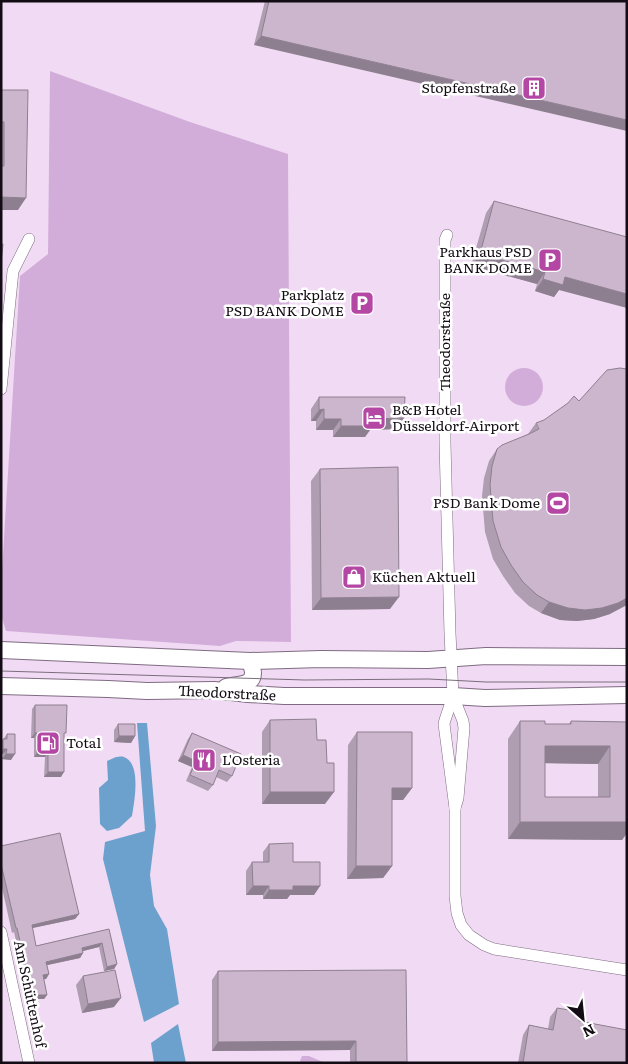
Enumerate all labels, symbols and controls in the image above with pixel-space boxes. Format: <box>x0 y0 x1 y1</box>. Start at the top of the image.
building icon: Stopfenstraße <box>521 75 547 101</box>
place label: Stopfenstraße <box>421 77 516 97</box>
place label: Parkhaus PSD BANK DOME <box>439 241 532 277</box>
parking icon: Parkhaus PSD BANK DOME <box>537 247 563 273</box>
place label: Parkplatz PSD BANK DOME <box>225 284 344 320</box>
parking icon: Parkplatz PSD BANK DOME <box>349 290 375 316</box>
street label: Theodorstraße <box>434 293 454 391</box>
place label: B&B Hotel Düsseldorf-Airport <box>392 399 520 435</box>
hotel icon: B&B Hotel Düsseldorf-Airport <box>361 405 387 431</box>
sports icon: PSD Bank Dome <box>545 490 571 516</box>
place label: PSD Bank Dome <box>433 492 540 512</box>
shop icon: Küchen Aktuell <box>341 564 367 590</box>
place label: Küchen Aktuell <box>372 566 476 586</box>
street label: Theodorstraße <box>177 679 277 705</box>
fuel station icon: Total <box>35 730 61 756</box>
place label: Total <box>66 732 101 752</box>
restaurant icon: L'Osteria <box>191 747 217 773</box>
place label: L'Osteria <box>222 749 281 769</box>
street label: Am Schüttenhof <box>10 938 52 1051</box>
north arrow <box>558 994 608 1044</box>
text: N <box>579 1020 599 1043</box>

